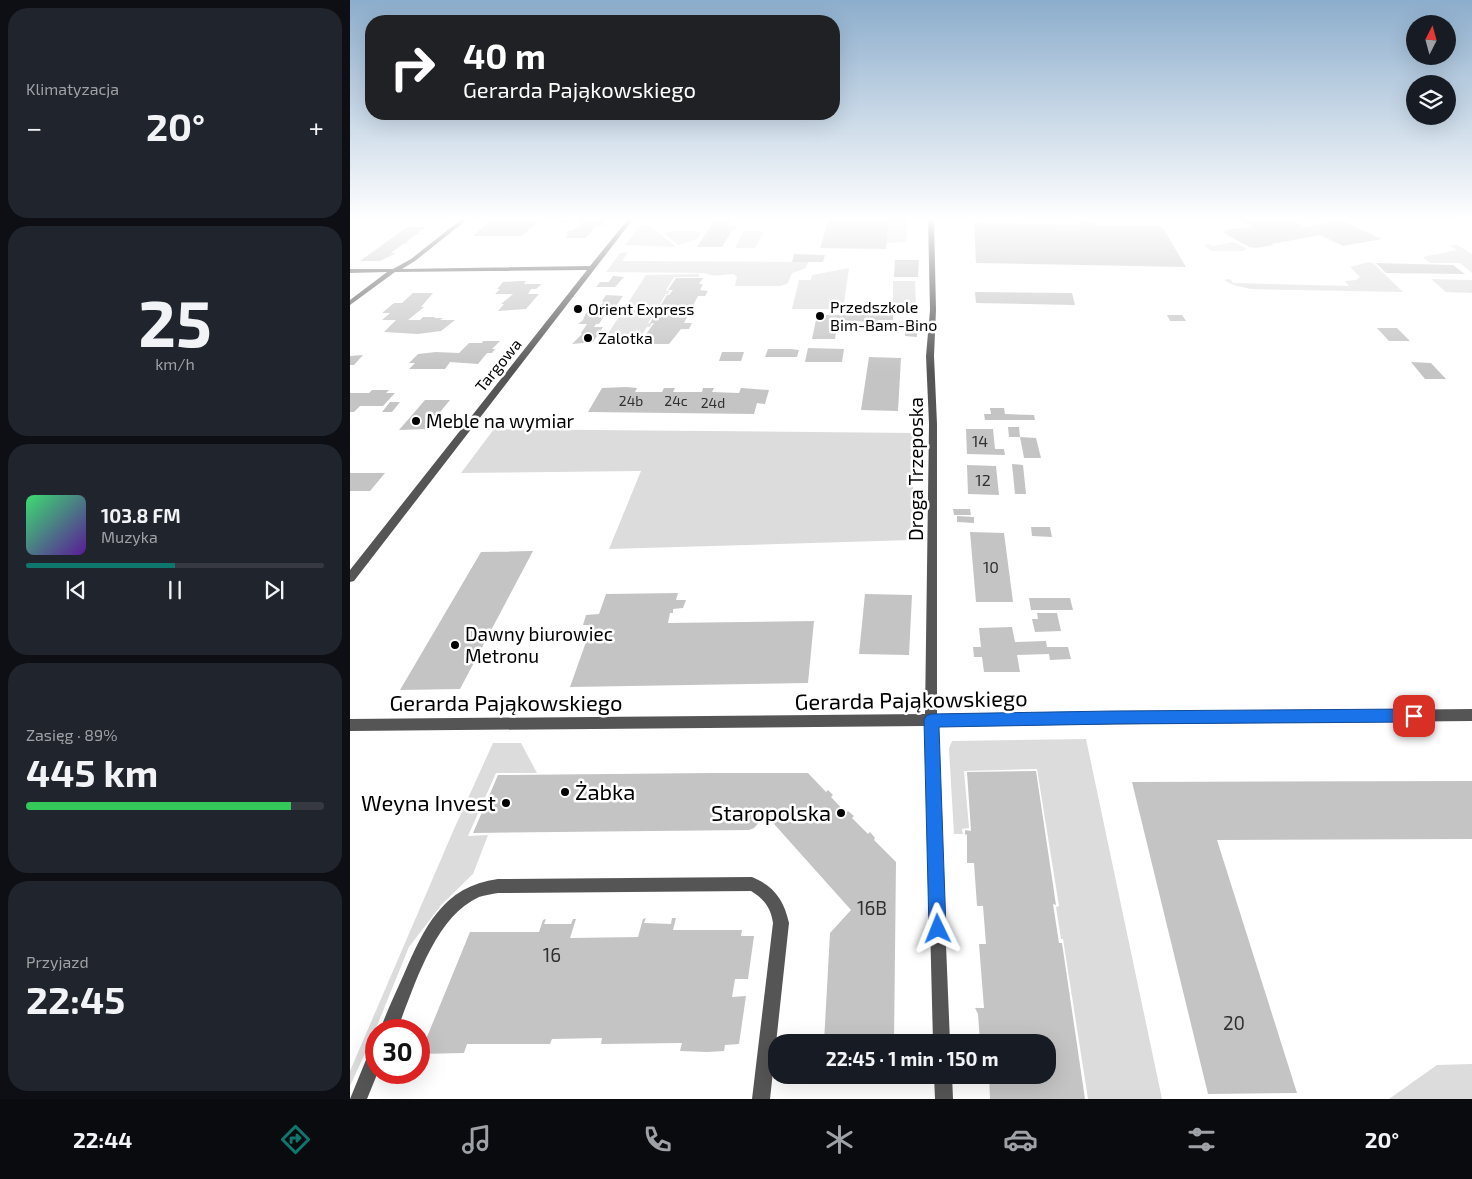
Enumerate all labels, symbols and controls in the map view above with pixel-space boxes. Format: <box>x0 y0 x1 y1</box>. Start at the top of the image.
north arrow <box>1406 15 1456 65</box>
map controls <box>1406 15 1456 125</box>
text: 40 m <box>463 34 546 76</box>
icon: right <box>380 35 445 100</box>
button: layers <box>1406 75 1456 125</box>
text: Gerarda Pająkowskiego <box>463 76 696 102</box>
text: Klimatyzacja <box>26 79 119 98</box>
text: 20° <box>146 103 205 149</box>
text: − <box>26 110 42 144</box>
text: + <box>309 110 324 144</box>
text: 25 <box>138 282 212 360</box>
place label: Przedszkole Bim-Bam-Bino <box>830 297 937 334</box>
place label: Orient Express <box>588 299 694 318</box>
marker: Orient Express <box>572 303 584 315</box>
marker: Przedszkole Bim-Bam-Bino <box>814 310 826 322</box>
place label: Zalotka <box>598 328 653 347</box>
marker: Zalotka <box>582 332 594 344</box>
street label: Targowa <box>470 334 525 395</box>
text: km/h <box>155 354 195 373</box>
house number: 24b <box>619 392 643 409</box>
house number: 24c <box>664 392 688 409</box>
house number: 24d <box>701 394 725 411</box>
street label: Droga Trzeposka <box>904 397 927 541</box>
place label: Meble na wymiar <box>426 409 575 432</box>
marker: Meble na wymiar <box>410 415 422 427</box>
house number: 14 <box>972 431 988 450</box>
house number: 12 <box>975 470 991 489</box>
text: 103.8 FM <box>101 504 181 527</box>
text: Muzyka <box>101 527 158 546</box>
house number: 10 <box>983 557 999 576</box>
icon: previous <box>62 576 90 604</box>
icon: pause <box>161 576 189 604</box>
icon: next <box>260 576 288 604</box>
place label: Dawny biurowiec Metronu <box>465 622 613 667</box>
marker: Dawny biurowiec Metronu <box>449 639 461 651</box>
street label: Gerarda Pająkowskiego <box>794 684 1028 715</box>
street label: Gerarda Pająkowskiego <box>389 689 623 716</box>
pin <box>1393 695 1435 737</box>
icon: arrive <box>1400 702 1428 730</box>
text: Zasięg · 89% <box>26 725 118 744</box>
text: 445 km <box>26 749 158 795</box>
place label: Żabka <box>575 778 635 804</box>
marker: Żabka <box>559 786 571 798</box>
place label: Weyna Invest <box>361 789 496 815</box>
marker: Weyna Invest <box>500 797 512 809</box>
place label: Staropolska <box>711 799 831 825</box>
marker: Staropolska <box>835 807 847 819</box>
house number: 16B <box>857 896 887 919</box>
position arrow <box>911 902 963 954</box>
house number: 16 <box>543 943 561 966</box>
text: Przyjazd <box>26 952 89 971</box>
text: 22:45 <box>26 976 125 1022</box>
house number: 20 <box>1223 1011 1245 1034</box>
speed limit sign: 30 <box>365 1019 430 1084</box>
text: 22:45 · 1 min · 150 m <box>826 1047 998 1070</box>
icon: directions <box>278 1122 313 1157</box>
icon: music <box>459 1122 494 1157</box>
icon: phone <box>640 1122 675 1157</box>
icon: climate <box>822 1122 857 1157</box>
icon: car <box>1003 1122 1038 1157</box>
icon: filters <box>1184 1122 1219 1157</box>
text: 22:44 <box>73 1126 132 1152</box>
text: 20° <box>1365 1126 1399 1152</box>

